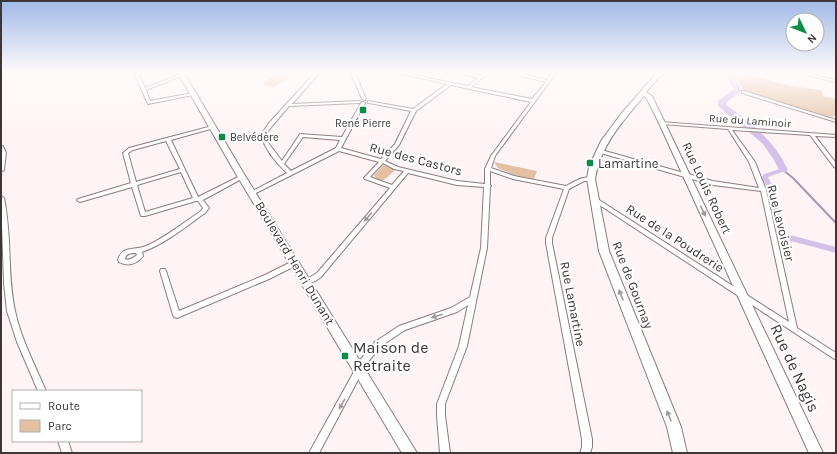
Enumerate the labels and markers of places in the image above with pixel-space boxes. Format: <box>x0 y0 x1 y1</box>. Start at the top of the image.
marker: René Pierre <box>358 105 368 115</box>
place label: René Pierre <box>335 117 391 130</box>
place label: Belvédère <box>230 131 279 144</box>
marker: Belvédère <box>217 132 227 142</box>
place label: Lamartine <box>598 156 659 171</box>
marker: Lamartine <box>585 158 595 168</box>
place label: Maison de Retraite <box>353 338 428 375</box>
marker: Maison de Retraite <box>340 351 350 361</box>

